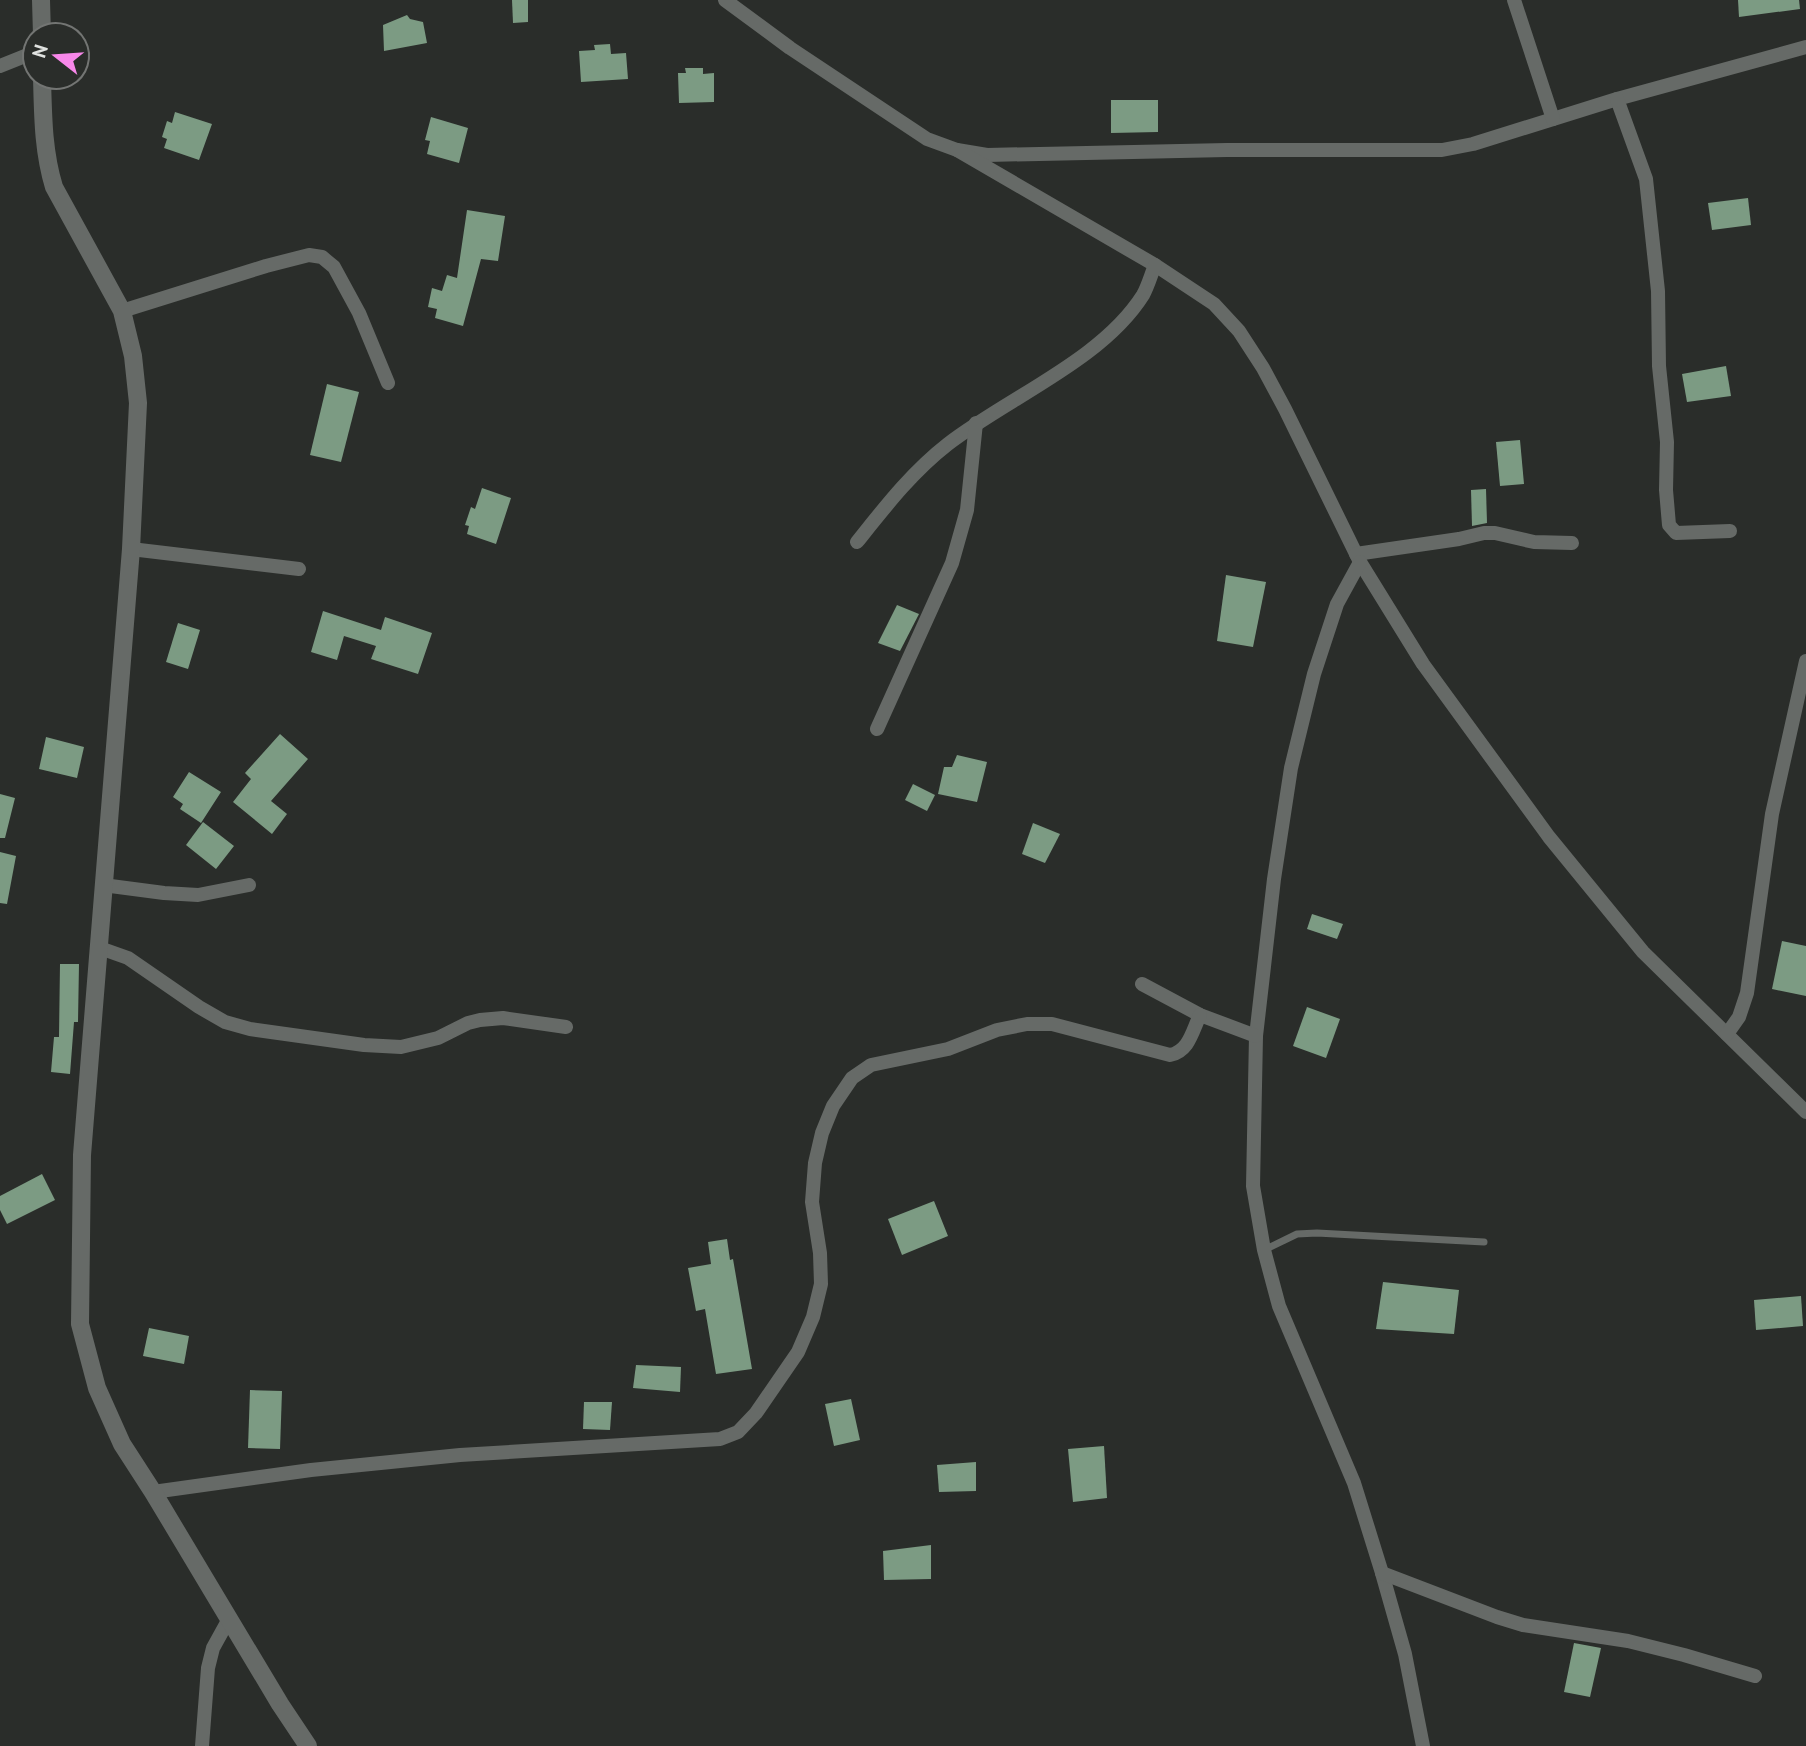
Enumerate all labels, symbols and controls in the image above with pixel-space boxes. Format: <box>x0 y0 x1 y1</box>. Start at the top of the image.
north arrow <box>21 21 91 91</box>
text: N <box>26 42 53 61</box>

